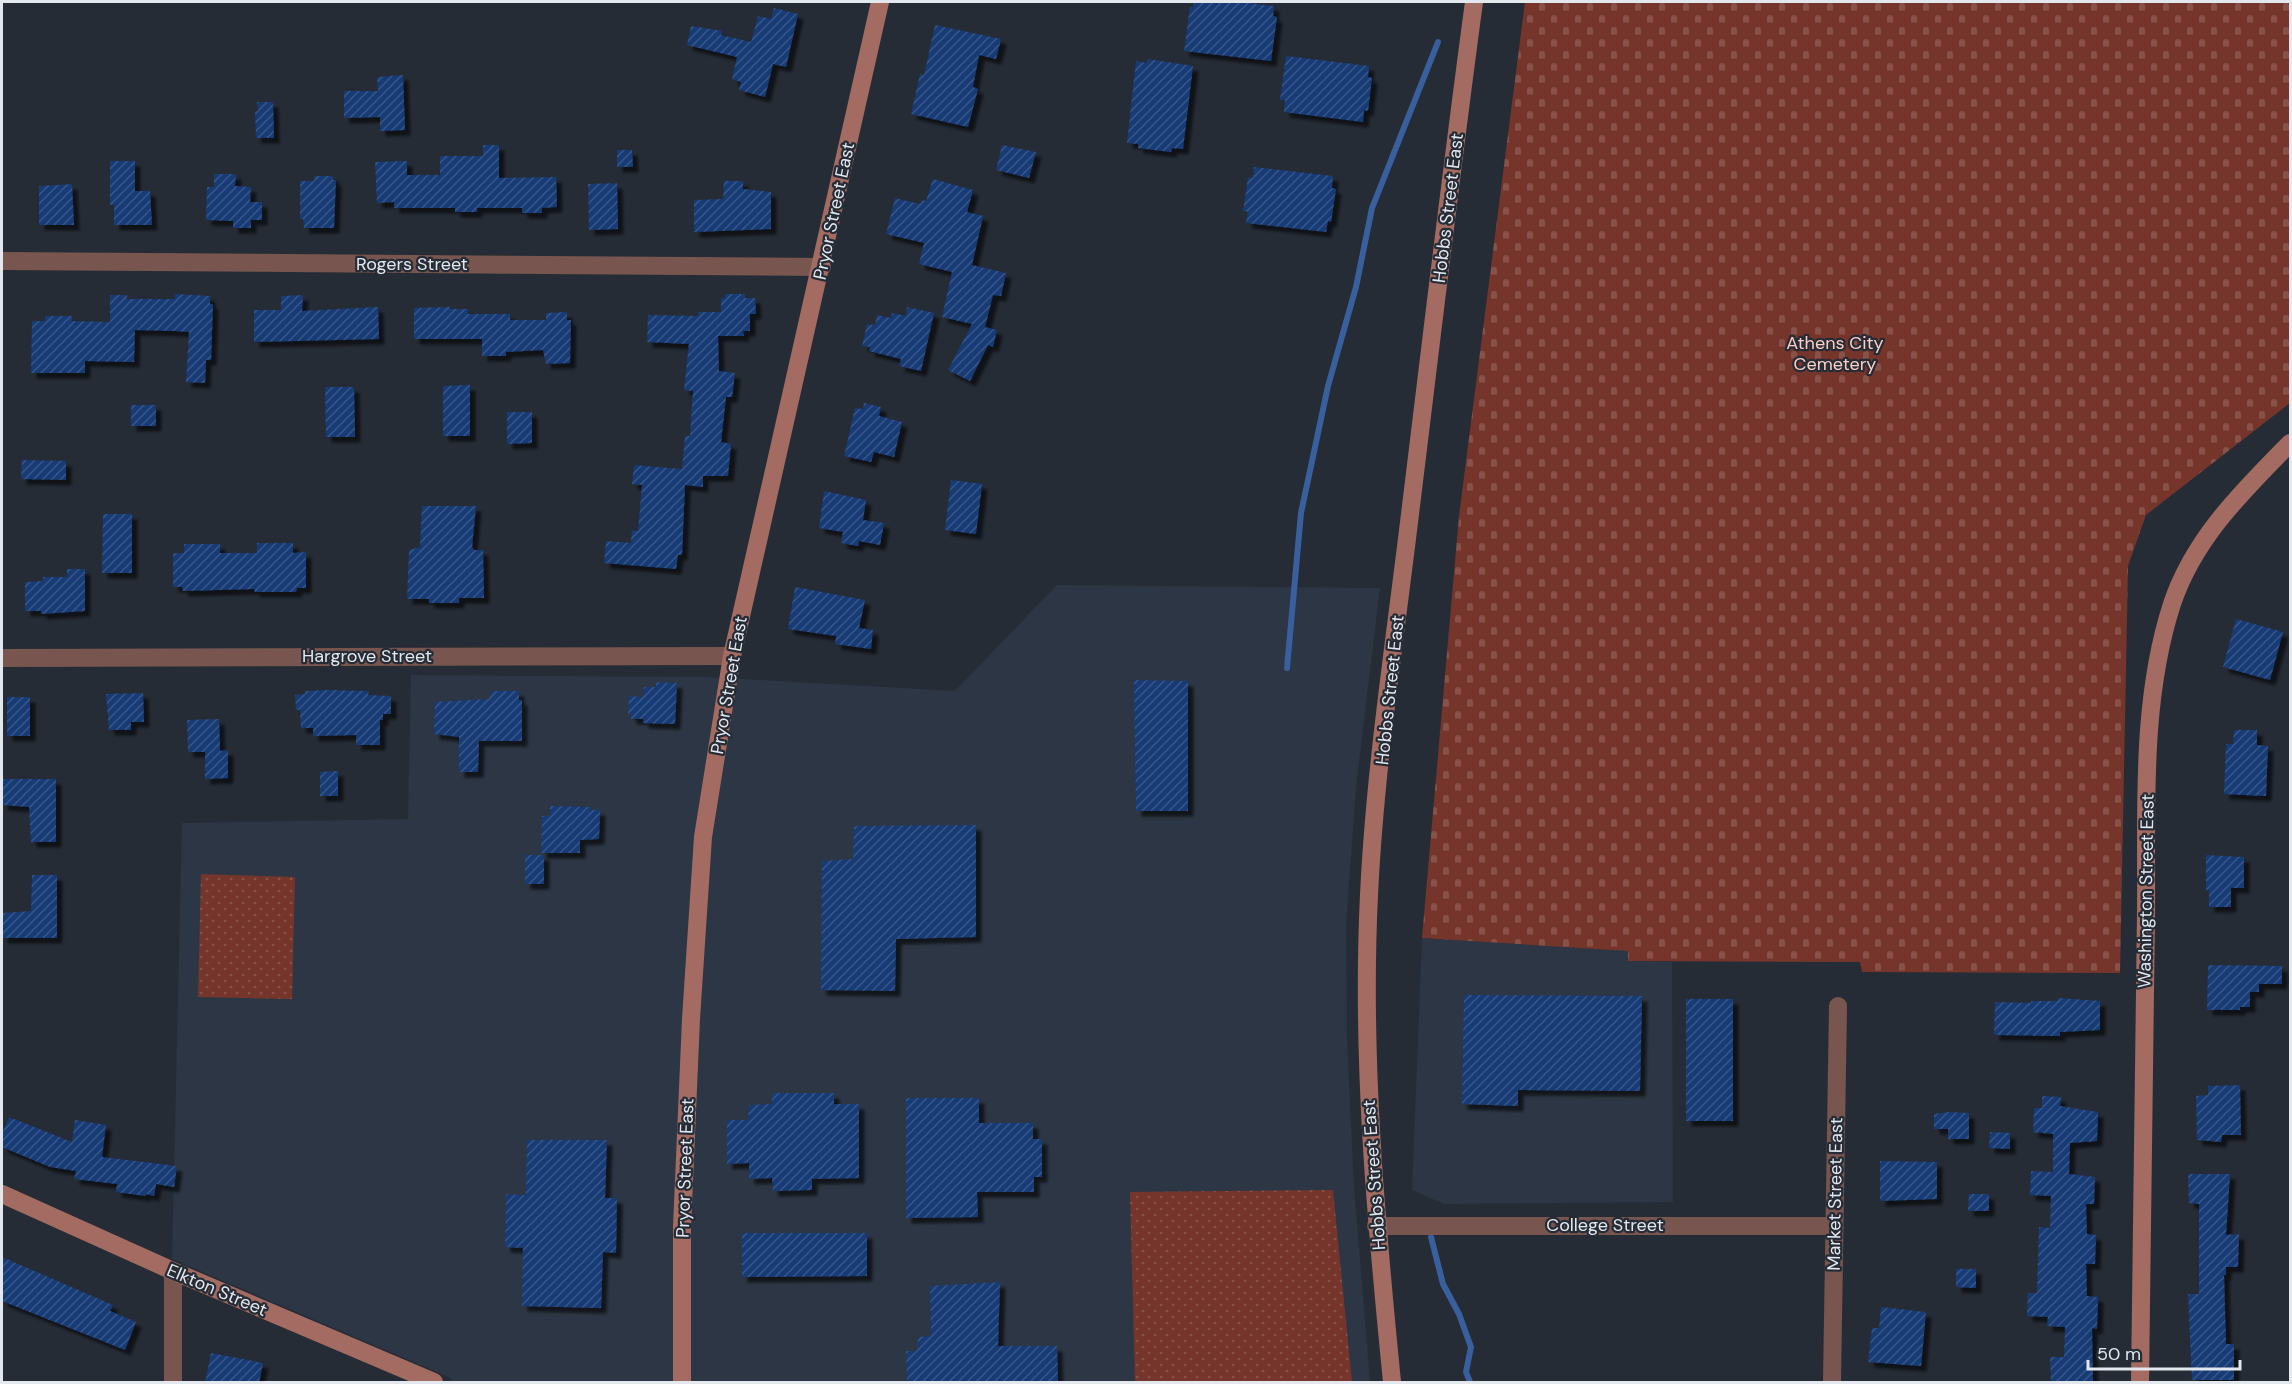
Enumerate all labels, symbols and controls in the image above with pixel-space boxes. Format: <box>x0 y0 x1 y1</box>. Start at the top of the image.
street label: Hobbs Street East <box>1427 132 1469 284</box>
street label: Pryor Street East <box>808 140 860 282</box>
street label: Rogers Street <box>356 252 468 276</box>
park label: Athens City Cemetery <box>1786 331 1884 376</box>
street label: Pryor Street East <box>705 614 753 756</box>
street label: Hobbs Street East <box>1370 614 1410 766</box>
street label: Hargrove Street <box>302 644 432 668</box>
street label: Washington Street East <box>2132 794 2160 988</box>
street label: Pryor Street East <box>671 1098 699 1238</box>
street label: Hobbs Street East <box>1357 1099 1391 1251</box>
street label: Market Street East <box>1822 1117 1848 1271</box>
street label: College Street <box>1546 1213 1664 1237</box>
street label: Elkton Street <box>163 1258 271 1322</box>
scale bar <box>2088 1333 2240 1371</box>
text: 50 m <box>2097 1342 2141 1366</box>

